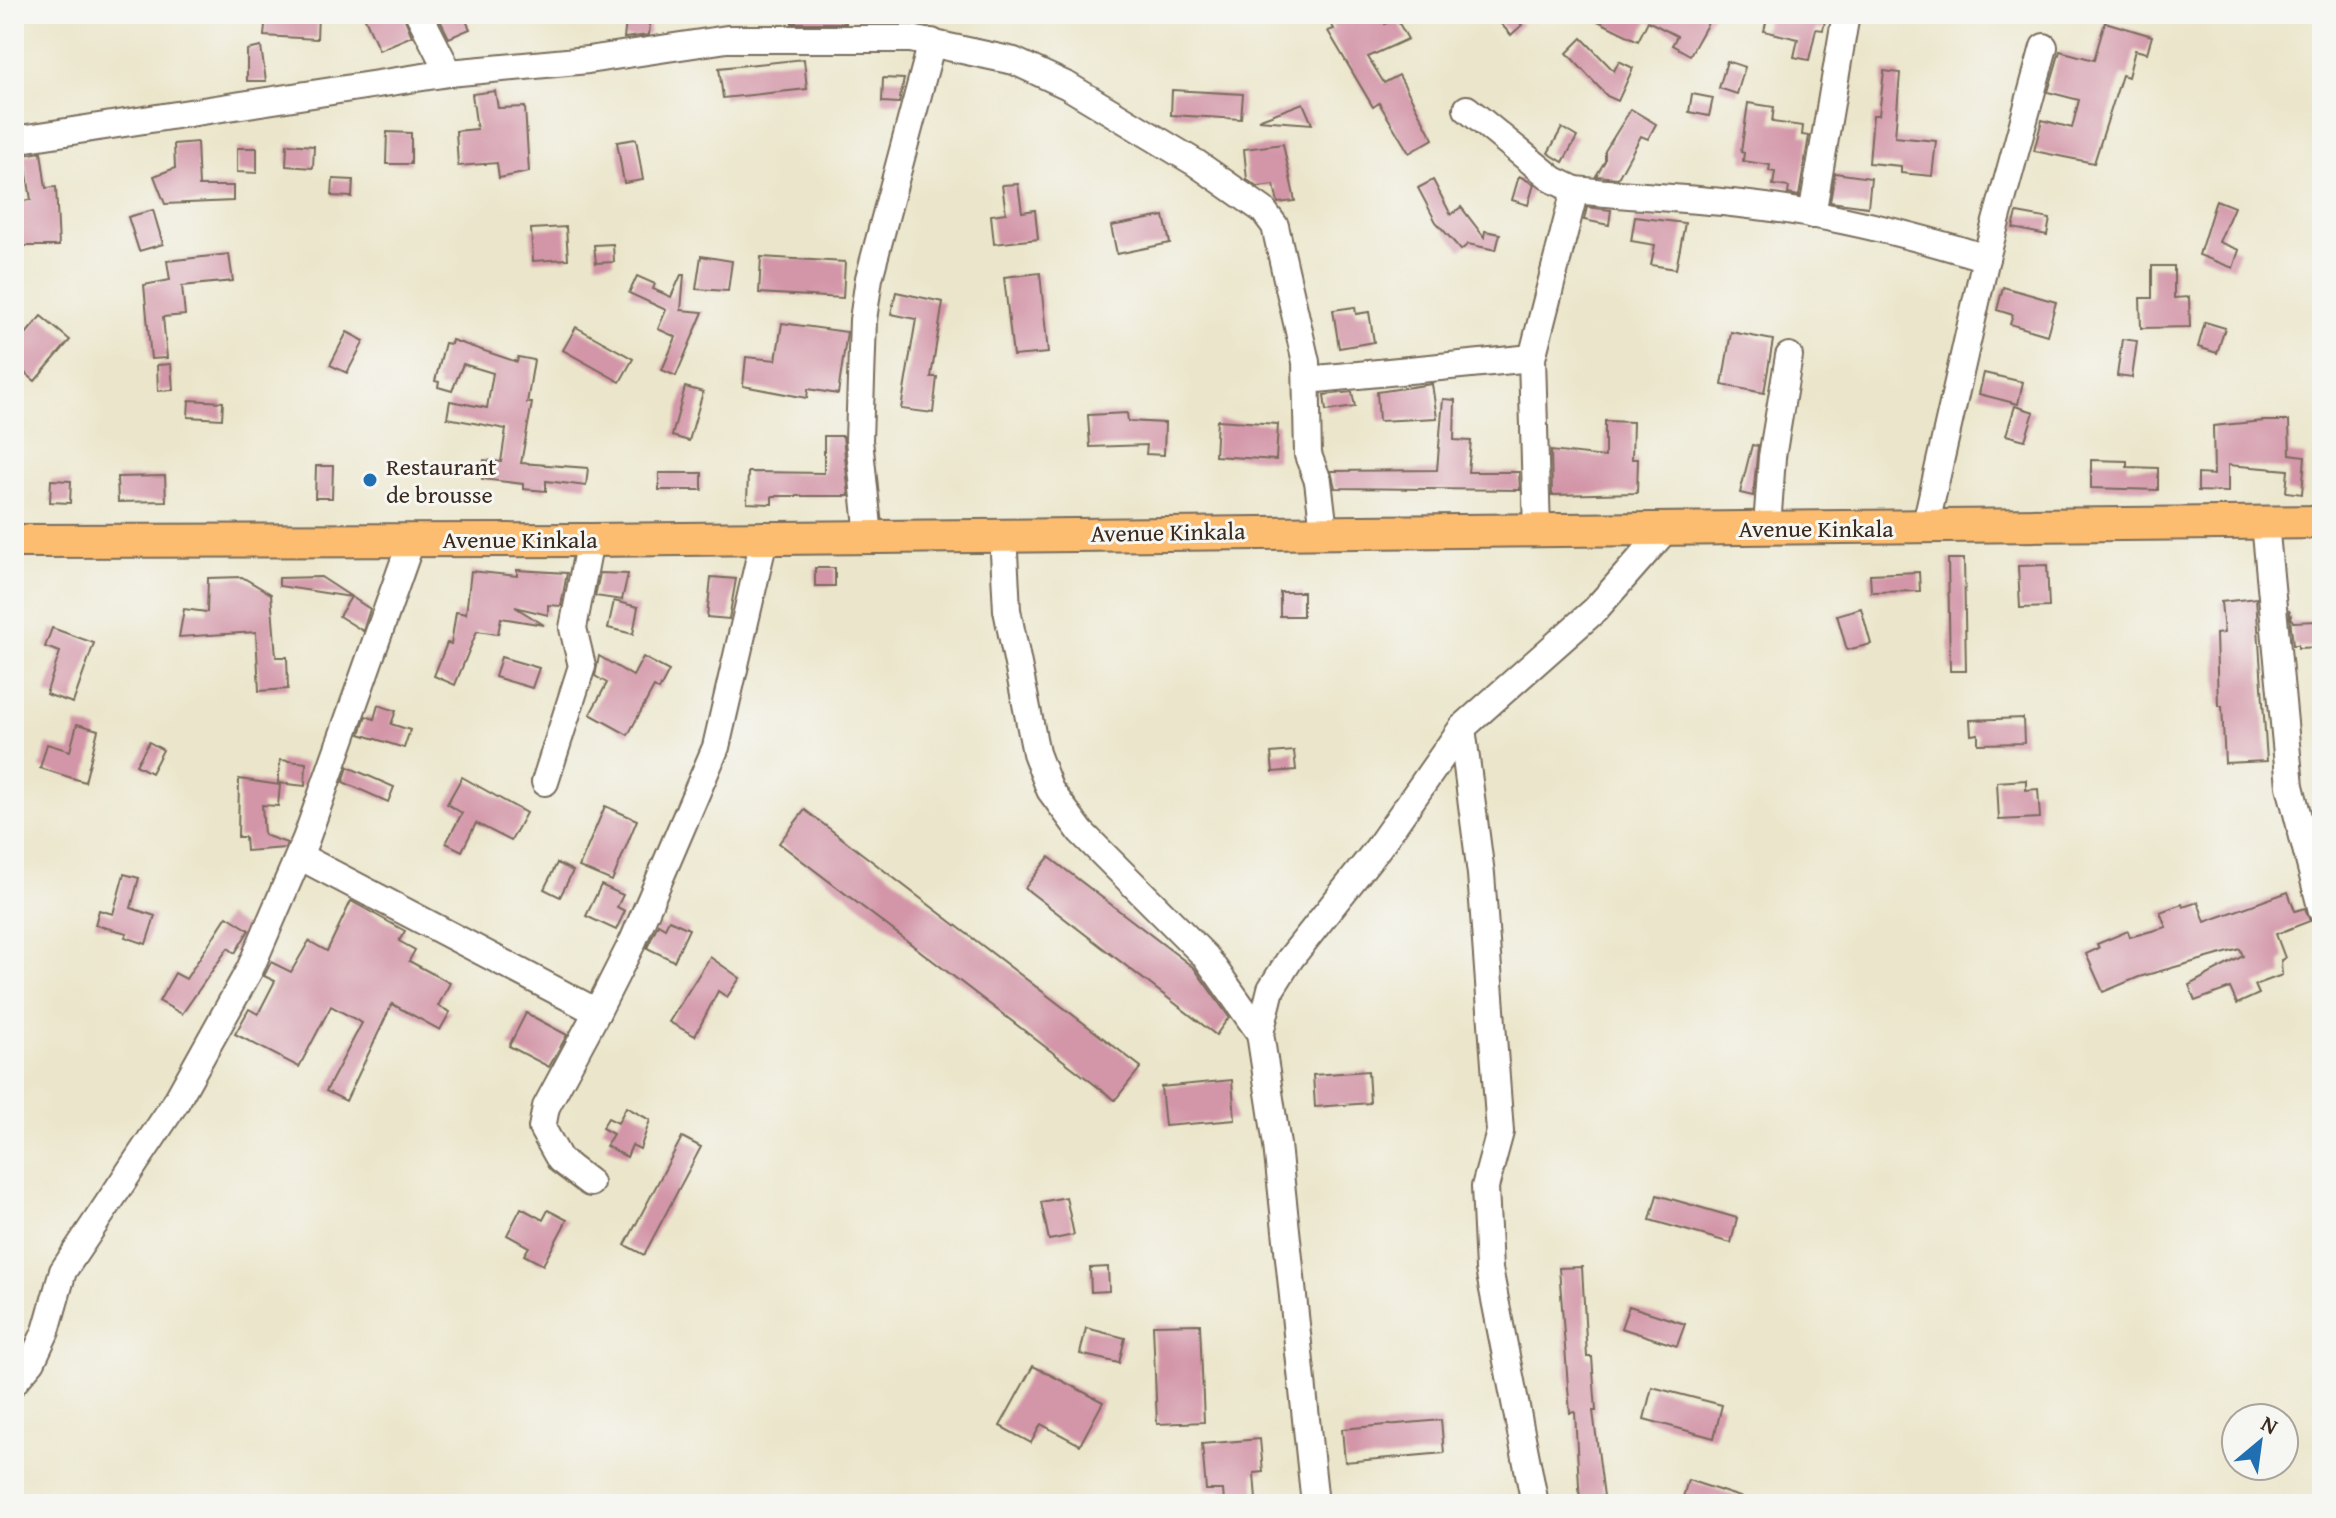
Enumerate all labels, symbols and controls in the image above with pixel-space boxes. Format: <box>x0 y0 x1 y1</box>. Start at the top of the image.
place label: Restaurant de brousse <box>386 449 497 512</box>
marker: Restaurant de brousse <box>361 471 379 489</box>
street label: Avenue Kinkala <box>1738 511 1894 546</box>
street label: Avenue Kinkala <box>1090 513 1246 551</box>
street label: Avenue Kinkala <box>442 522 598 557</box>
north arrow <box>2220 1402 2300 1482</box>
text: N <box>2256 1407 2284 1442</box>

